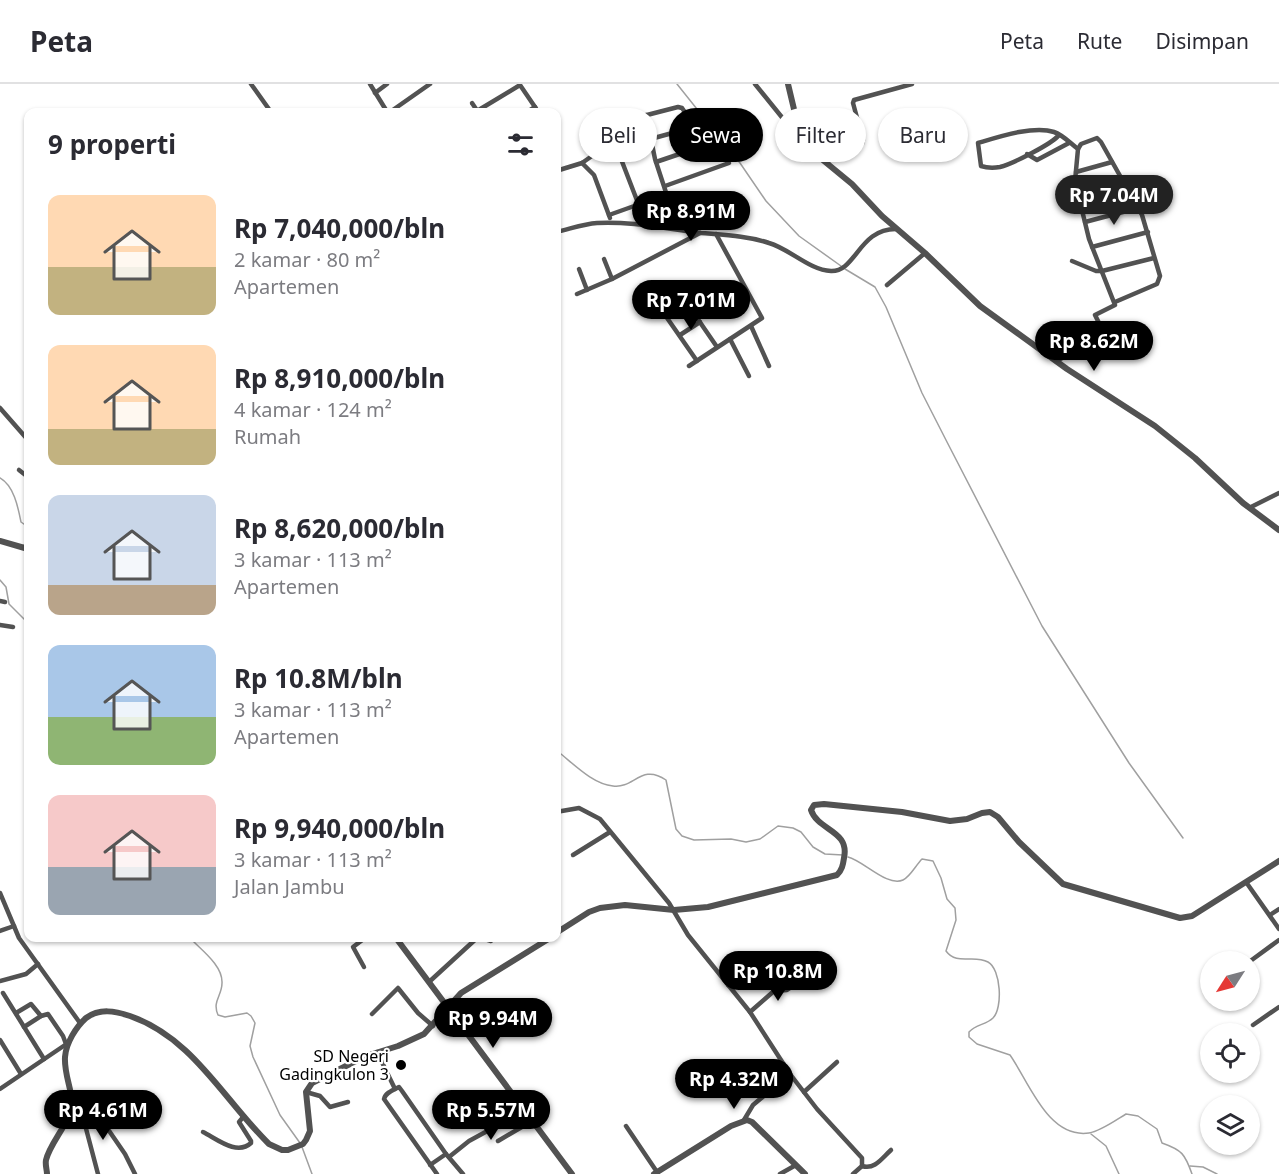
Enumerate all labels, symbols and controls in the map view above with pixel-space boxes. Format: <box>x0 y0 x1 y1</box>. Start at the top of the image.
text: Peta <box>30 22 93 60</box>
text: Peta <box>1000 27 1044 55</box>
text: Rute <box>1077 27 1122 55</box>
text: Disimpan <box>1155 27 1249 55</box>
chip: Beli <box>579 108 657 162</box>
chip: Sewa <box>669 108 763 162</box>
chip: Filter <box>775 108 866 162</box>
chip: Baru <box>878 108 968 162</box>
text: 9 properti <box>48 126 176 162</box>
icon: filters <box>504 128 537 161</box>
pin: Rp 7.04M <box>1052 175 1176 226</box>
text: Rp 7.04M <box>1069 181 1159 208</box>
pin: Rp 8.91M <box>629 191 753 242</box>
text: Rp 8.91M <box>646 197 736 224</box>
text: Rp 7,040,000/bln <box>234 210 445 246</box>
icon: home <box>96 219 168 291</box>
text: 2 kamar · 80 m² <box>234 246 380 273</box>
text: Apartemen <box>234 273 339 300</box>
pin: Rp 7.01M <box>629 280 753 331</box>
text: Rp 7.01M <box>646 286 736 313</box>
pin: Rp 8.62M <box>1032 321 1156 372</box>
text: Rp 8.62M <box>1049 327 1139 354</box>
text: Rp 8,910,000/bln <box>234 360 445 396</box>
icon: home <box>96 369 168 441</box>
text: 4 kamar · 124 m² <box>234 396 392 423</box>
text: Rumah <box>234 423 301 450</box>
text: Rp 8,620,000/bln <box>234 510 445 546</box>
icon: home <box>96 519 168 591</box>
text: 3 kamar · 113 m² <box>234 546 392 573</box>
text: Apartemen <box>234 573 339 600</box>
text: Rp 10.8M/bln <box>234 660 403 696</box>
icon: home <box>96 669 168 741</box>
text: 3 kamar · 113 m² <box>234 696 392 723</box>
text: Apartemen <box>234 723 339 750</box>
text: Rp 9,940,000/bln <box>234 810 445 846</box>
icon: home <box>96 819 168 891</box>
text: 3 kamar · 113 m² <box>234 846 392 873</box>
text: Jalan Jambu <box>234 873 345 900</box>
pin: Rp 10.8M <box>716 951 840 1002</box>
north arrow <box>1200 951 1260 1011</box>
map controls <box>1200 951 1260 1155</box>
text: Rp 10.8M <box>733 957 823 984</box>
pin: Rp 9.94M <box>431 998 555 1049</box>
text: Rp 9.94M <box>448 1004 538 1031</box>
button: locate <box>1200 1023 1260 1083</box>
place label: SD Negeri Gadingkulon 3 <box>279 1045 389 1085</box>
marker: SD Negeri Gadingkulon 3 <box>394 1058 408 1072</box>
pin: Rp 4.32M <box>672 1059 796 1110</box>
text: Rp 4.32M <box>689 1065 779 1092</box>
pin: Rp 4.61M <box>41 1090 165 1141</box>
pin: Rp 5.57M <box>429 1090 553 1141</box>
button: layers <box>1200 1095 1260 1155</box>
text: Rp 4.61M <box>58 1096 148 1123</box>
text: Rp 5.57M <box>446 1096 536 1123</box>

